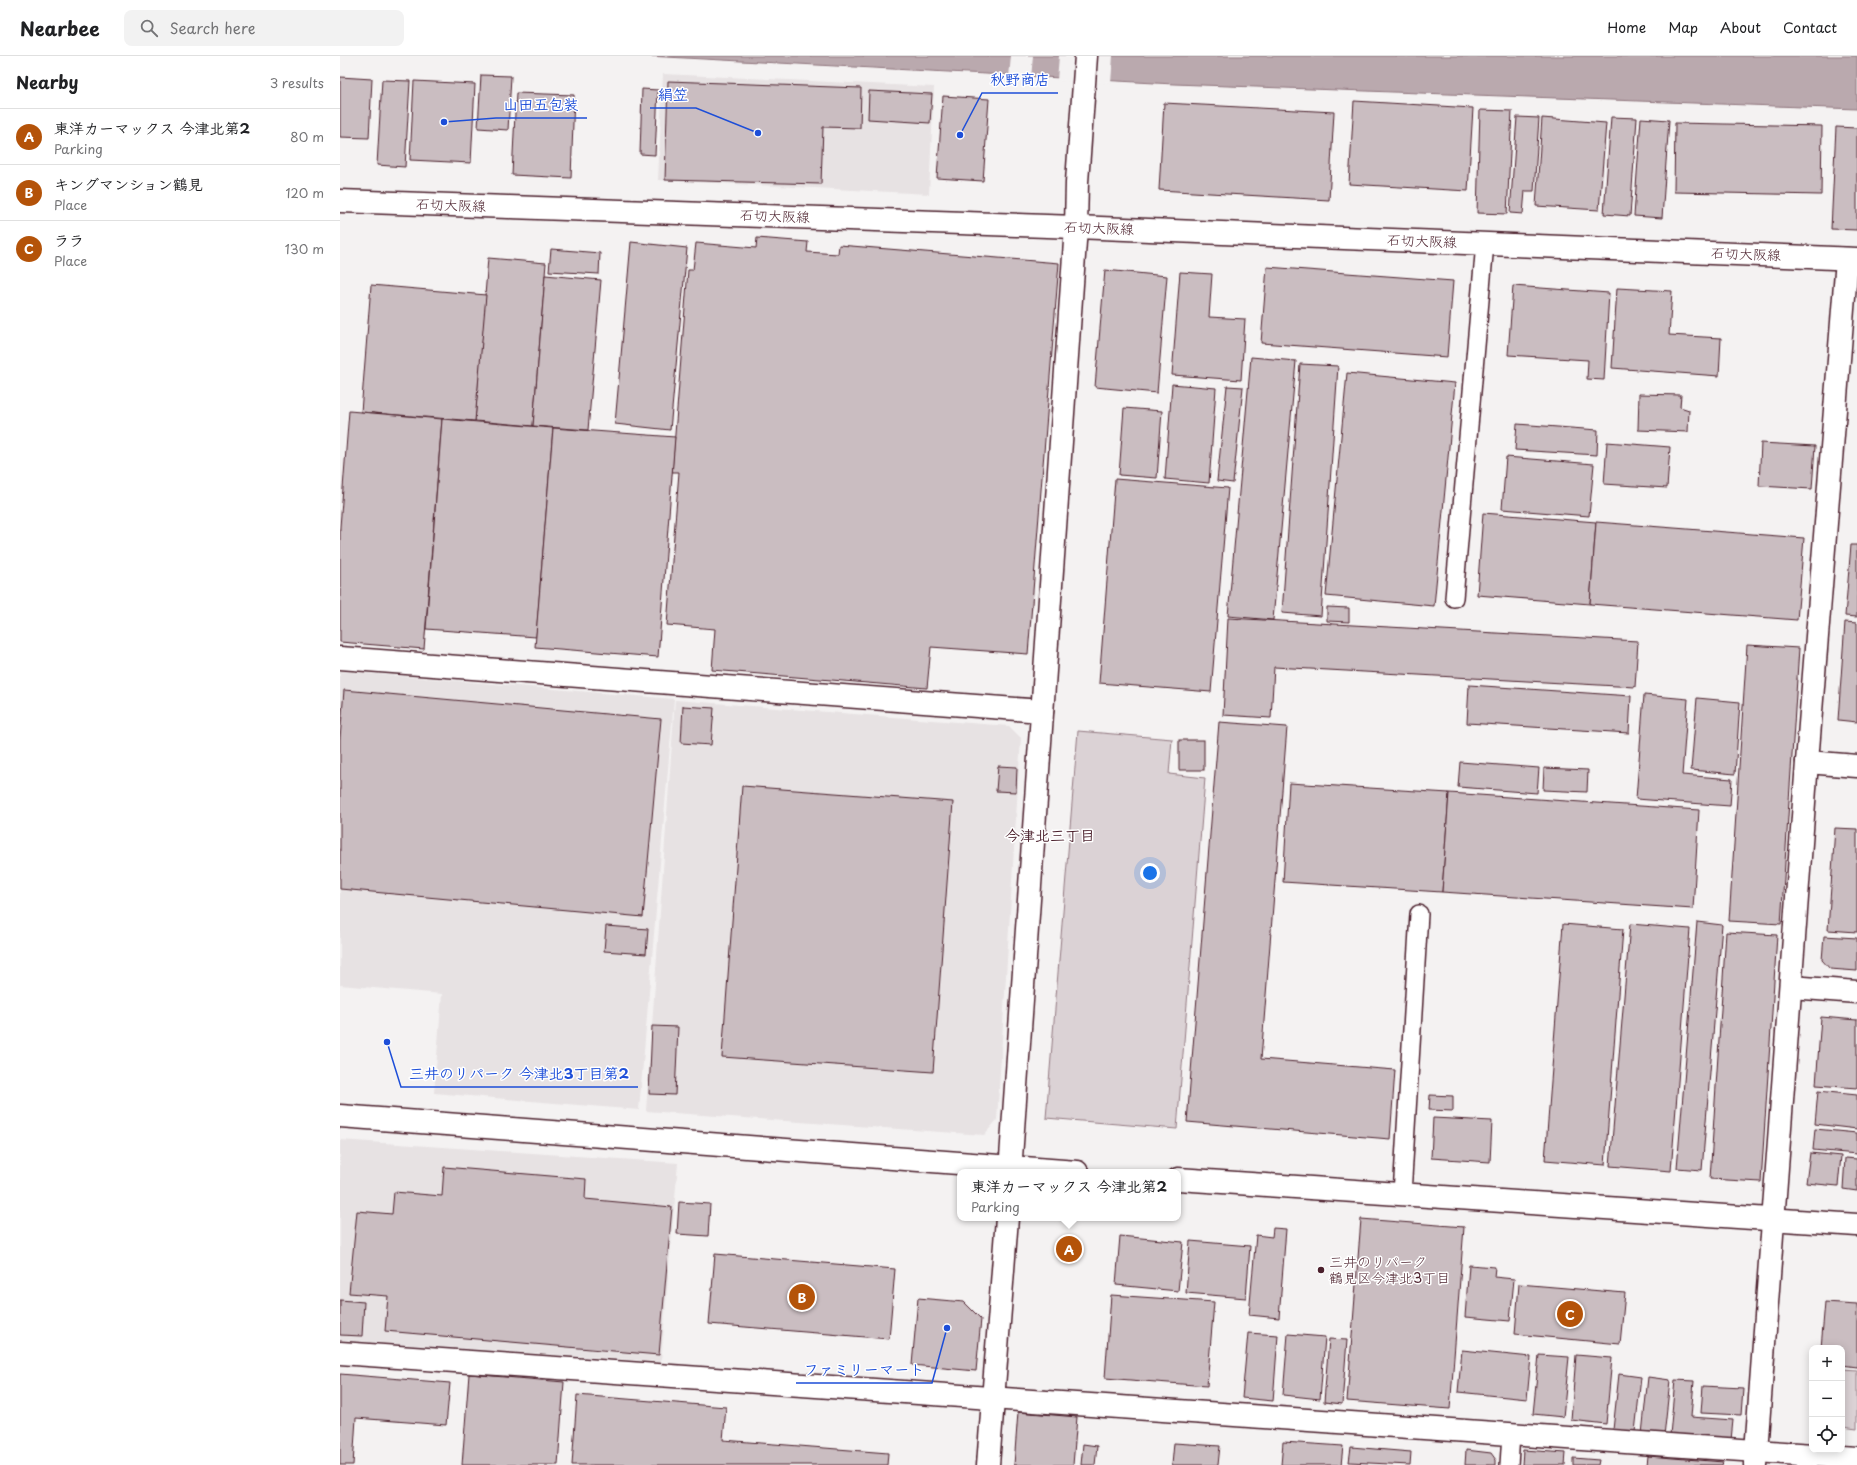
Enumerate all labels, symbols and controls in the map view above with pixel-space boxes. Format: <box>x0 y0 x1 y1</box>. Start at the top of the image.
search box <box>124 10 404 46</box>
text: Nearbee <box>20 14 100 42</box>
text: Search here <box>170 16 255 39</box>
icon: search <box>138 17 160 39</box>
text: Home <box>1607 17 1646 38</box>
text: Map <box>1668 17 1698 38</box>
text: About <box>1720 17 1761 38</box>
text: Contact <box>1783 17 1837 38</box>
callout: 秋野商店 <box>982 66 1058 93</box>
text: 秋野商店 <box>990 67 1050 90</box>
text: Nearby <box>16 69 78 95</box>
text: 3 results <box>270 73 324 92</box>
callout: 絹笠 <box>650 81 696 108</box>
text: 絹笠 <box>658 82 688 105</box>
callout: 山田五包装 <box>496 91 587 118</box>
text: 山田五包装 <box>503 92 579 115</box>
text: 東洋カーマックス 今津北第2 <box>54 116 250 139</box>
text: A <box>24 127 34 146</box>
text: 80 m <box>290 127 324 146</box>
text: Parking <box>54 139 103 158</box>
text: キングマンション鶴見 <box>54 172 203 195</box>
text: B <box>25 183 33 202</box>
text: 120 m <box>285 183 324 202</box>
street label: 石切大阪線 <box>416 193 486 216</box>
text: Place <box>54 195 87 214</box>
street label: 石切大阪線 <box>740 204 810 227</box>
street label: 石切大阪線 <box>1064 216 1134 239</box>
text: ララ <box>54 228 84 251</box>
street label: 石切大阪線 <box>1387 229 1457 252</box>
text: C <box>24 239 34 258</box>
text: 130 m <box>285 239 324 258</box>
street label: 石切大阪線 <box>1711 242 1781 265</box>
text: Place <box>54 251 87 270</box>
district label: 今津北三丁目 <box>1005 823 1095 846</box>
your location <box>1140 863 1160 883</box>
callout: 三井のリパーク 今津北3丁目第2 <box>401 1060 638 1087</box>
text: 三井のリパーク 今津北3丁目第2 <box>409 1061 630 1084</box>
popup <box>957 1169 1181 1221</box>
text: 東洋カーマックス 今津北第2 <box>971 1174 1167 1197</box>
text: Parking <box>971 1197 1020 1216</box>
pin: A <box>1056 1234 1082 1264</box>
place label: 三井のリパーク 鶴見区今津北3丁目 <box>1329 1251 1450 1288</box>
marker: 三井のリパーク 鶴見区今津北3丁目 <box>1316 1265 1326 1275</box>
pin: B <box>789 1282 815 1312</box>
pin: C <box>1557 1299 1583 1329</box>
map controls <box>1809 1345 1845 1453</box>
button: + <box>1809 1345 1845 1381</box>
callout: ファミリーマート <box>796 1356 932 1383</box>
text: ファミリーマート <box>804 1357 924 1380</box>
button: − <box>1809 1381 1845 1417</box>
button: locate <box>1809 1417 1845 1453</box>

